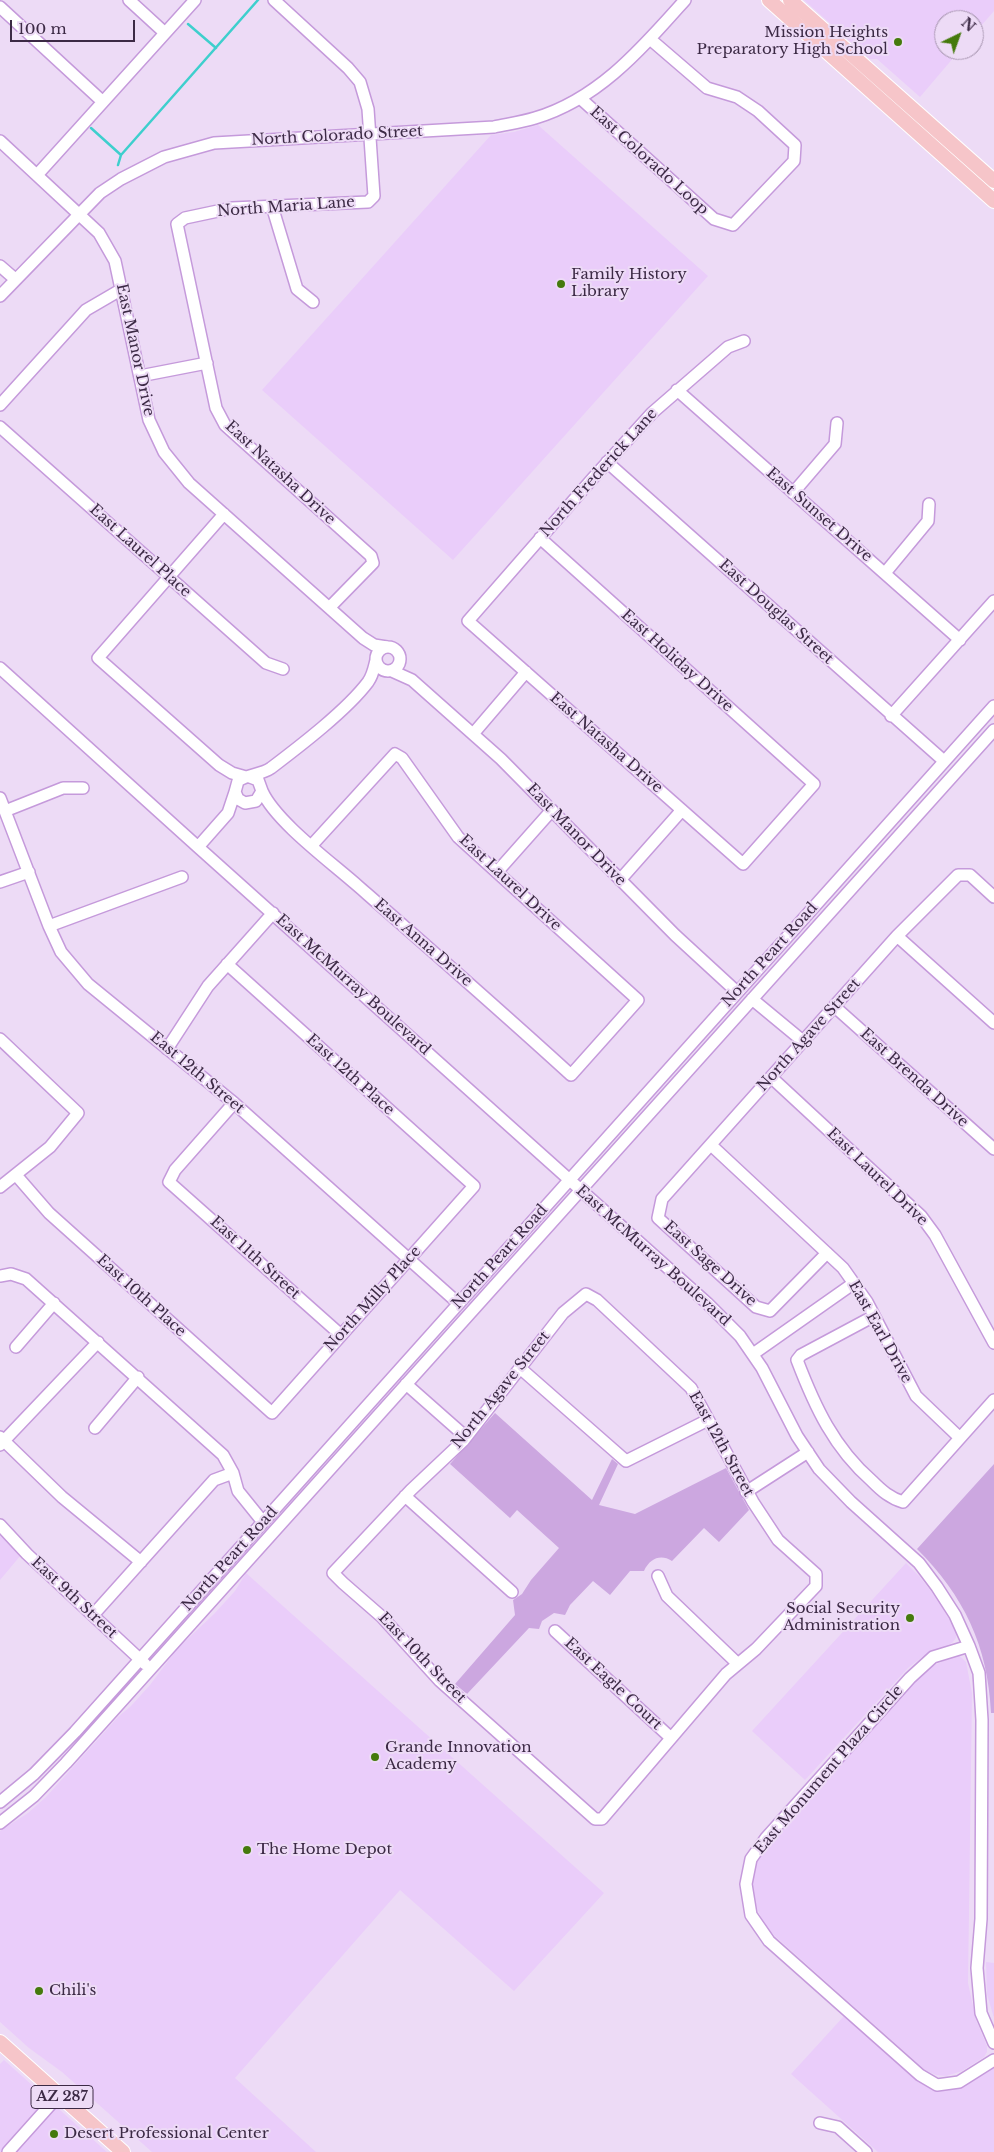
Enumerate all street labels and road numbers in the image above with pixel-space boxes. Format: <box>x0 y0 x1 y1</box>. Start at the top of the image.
street label: East Colorado Loop <box>586 103 712 219</box>
street label: North Colorado Street <box>251 123 423 149</box>
street label: North Maria Lane <box>217 193 355 221</box>
street label: East Manor Drive <box>112 282 158 418</box>
street label: North Frederick Lane <box>537 405 661 541</box>
street label: East Natasha Drive <box>221 417 339 529</box>
street label: East Sunset Drive <box>762 464 876 566</box>
street label: East Laurel Place <box>86 501 194 601</box>
street label: East Douglas Street <box>715 556 837 668</box>
street label: East Holiday Drive <box>617 606 737 716</box>
street label: East Natasha Drive <box>546 689 666 797</box>
street label: East Manor Drive <box>523 780 629 890</box>
street label: East Laurel Drive <box>455 831 565 935</box>
street label: East Anna Drive <box>370 896 476 990</box>
street label: North Peart Road <box>718 899 822 1011</box>
street label: East McMurray Boulevard <box>272 911 434 1059</box>
street label: North Agave Street <box>754 975 864 1095</box>
street label: East Brenda Drive <box>856 1025 972 1131</box>
street label: East 12th Street <box>146 1028 248 1118</box>
street label: East 12th Place <box>302 1031 398 1119</box>
street label: East Laurel Drive <box>823 1124 931 1230</box>
street label: East McMurray Boulevard <box>572 1182 734 1330</box>
street label: North Peart Road <box>448 1201 552 1313</box>
street label: East 11th Street <box>206 1213 304 1303</box>
street label: East Sage Drive <box>660 1218 760 1310</box>
street label: North Milly Place <box>321 1243 425 1355</box>
street label: East 10th Place <box>93 1251 189 1341</box>
street label: East Earl Drive <box>844 1278 916 1386</box>
street label: North Agave Street <box>448 1328 554 1452</box>
street label: East 12th Street <box>685 1388 757 1500</box>
street label: North Peart Road <box>178 1503 282 1615</box>
street label: East 9th Street <box>27 1554 121 1642</box>
street label: East 10th Street <box>374 1609 470 1707</box>
street label: East Eagle Court <box>561 1634 665 1734</box>
street label: East Monument Plaza Circle <box>751 1682 907 1858</box>
road number: AZ 287 <box>31 2086 93 2108</box>

